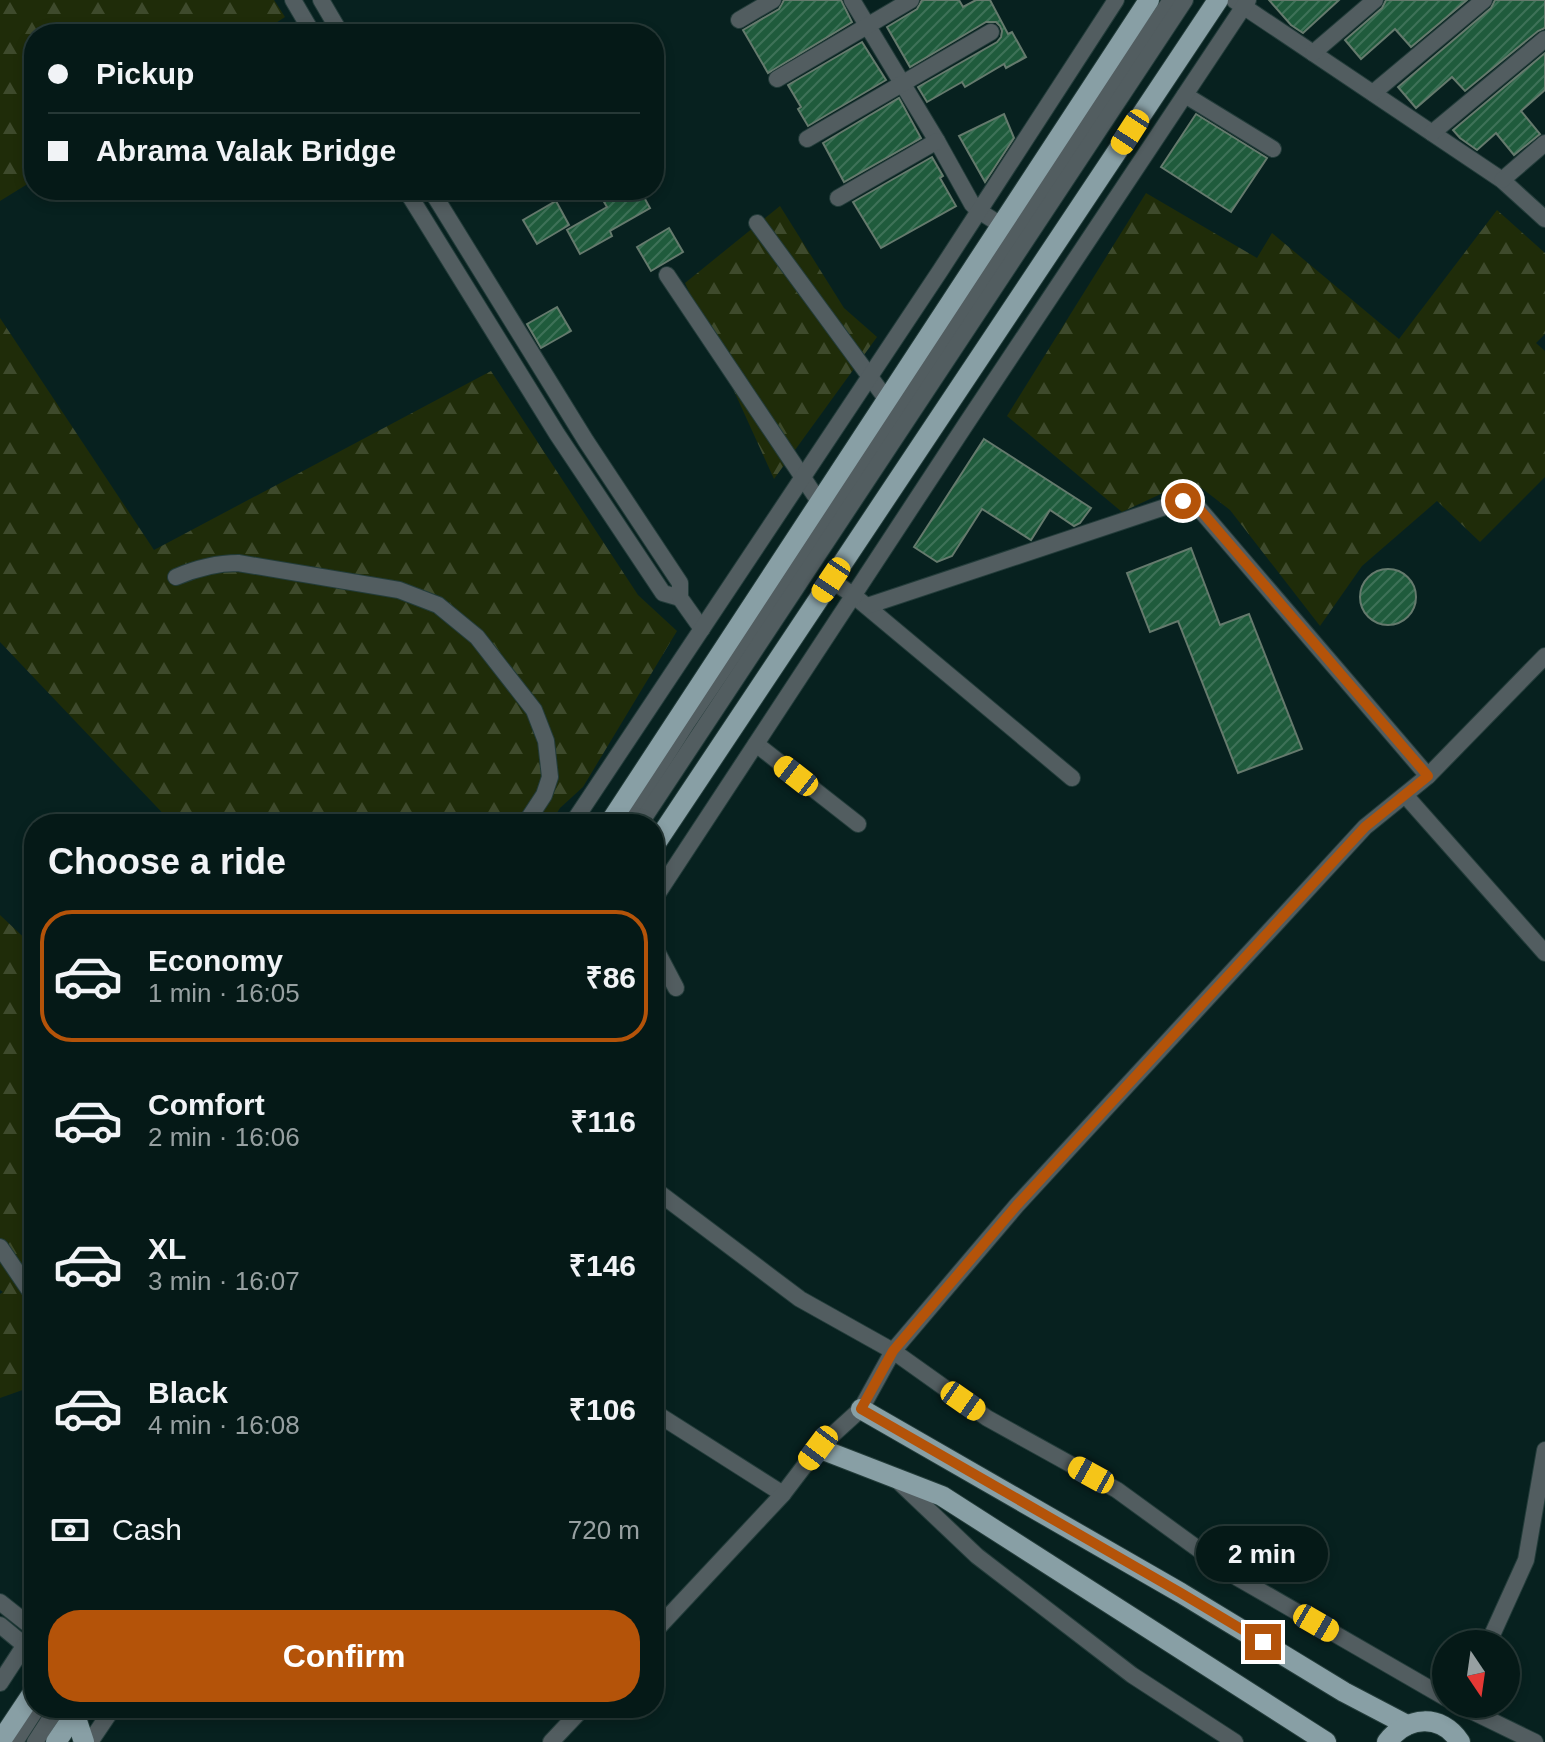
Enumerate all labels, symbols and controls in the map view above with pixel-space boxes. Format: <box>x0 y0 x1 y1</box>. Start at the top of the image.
text: Pickup <box>96 57 194 90</box>
car <box>1107 105 1153 159</box>
text: Abrama Valak Bridge <box>96 134 396 167</box>
route start <box>1165 483 1201 519</box>
car <box>808 553 854 607</box>
car <box>770 752 822 800</box>
text: Choose a ride <box>48 841 286 882</box>
icon: car <box>52 940 124 1012</box>
text: Economy <box>148 944 283 977</box>
text: ₹86 <box>585 961 636 994</box>
text: 1 min · 16:05 <box>148 978 300 1008</box>
icon: car <box>52 1084 124 1156</box>
text: Comfort <box>148 1088 265 1121</box>
text: ₹116 <box>570 1105 636 1138</box>
text: 2 min · 16:06 <box>148 1122 300 1152</box>
icon: car <box>52 1228 124 1300</box>
text: XL <box>148 1232 186 1265</box>
text: ₹146 <box>569 1249 636 1282</box>
text: 3 min · 16:07 <box>148 1266 300 1296</box>
icon: car <box>52 1372 124 1444</box>
text: Black <box>148 1376 228 1409</box>
car <box>936 1377 990 1425</box>
text: ₹106 <box>569 1393 636 1426</box>
text: 4 min · 16:08 <box>148 1410 300 1440</box>
car <box>794 1422 842 1474</box>
car <box>1064 1453 1118 1497</box>
icon: cash <box>48 1508 92 1552</box>
text: Cash <box>112 1513 182 1546</box>
text: 720 m <box>568 1515 640 1545</box>
callout: 2 min <box>1197 1526 1329 1582</box>
text: 2 min <box>1228 1539 1296 1569</box>
car <box>1289 1601 1343 1645</box>
button: Confirm <box>48 1610 640 1702</box>
route end <box>1245 1624 1281 1660</box>
north arrow <box>1432 1630 1520 1718</box>
map controls <box>1432 1630 1520 1718</box>

